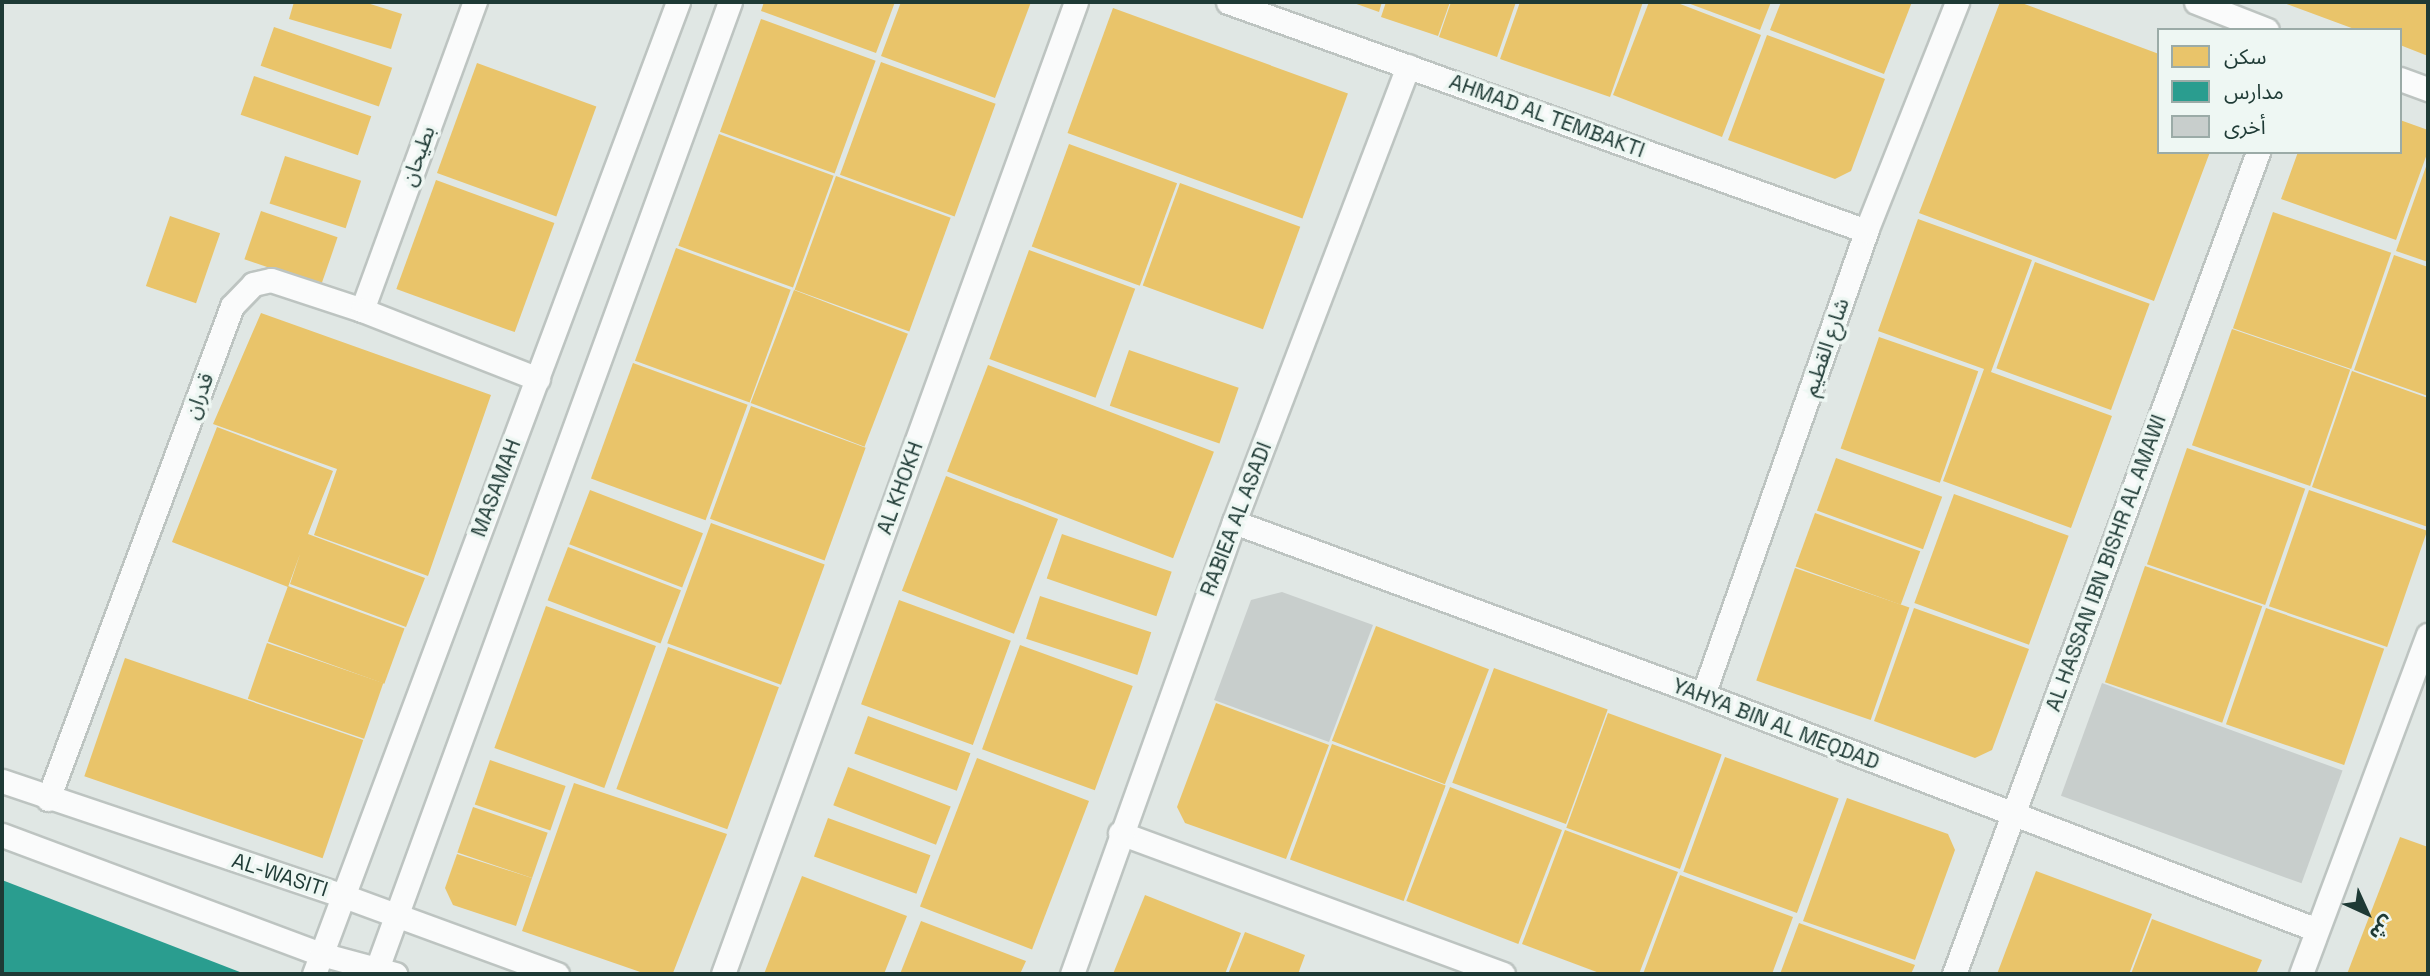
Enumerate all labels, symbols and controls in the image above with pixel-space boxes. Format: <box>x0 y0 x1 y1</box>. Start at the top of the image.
legend <box>2157 28 2402 154</box>
text: سكن <box>2224 43 2266 70</box>
street label: AHMAD AL TEMBAKTI <box>1445 69 1649 163</box>
text: مدارس <box>2224 78 2284 105</box>
text: أخرى <box>2224 113 2266 140</box>
street label: بطيحان <box>396 122 440 190</box>
street label: شارع القطيم <box>1798 295 1854 399</box>
street label: قدران <box>179 369 219 423</box>
street label: AL HASSAN IBN BISHR AL AMAWI <box>2040 410 2172 716</box>
street label: MASAMAH <box>466 436 526 540</box>
street label: AL KHOKH <box>872 438 928 538</box>
street label: RABIEA AL ASADI <box>1195 438 1277 600</box>
street label: YAHYA BIN AL MEQDAD <box>1668 673 1884 775</box>
street label: AL-WASITI <box>229 848 331 902</box>
north arrow <box>2332 878 2402 948</box>
text: ش <box>2364 910 2400 946</box>

